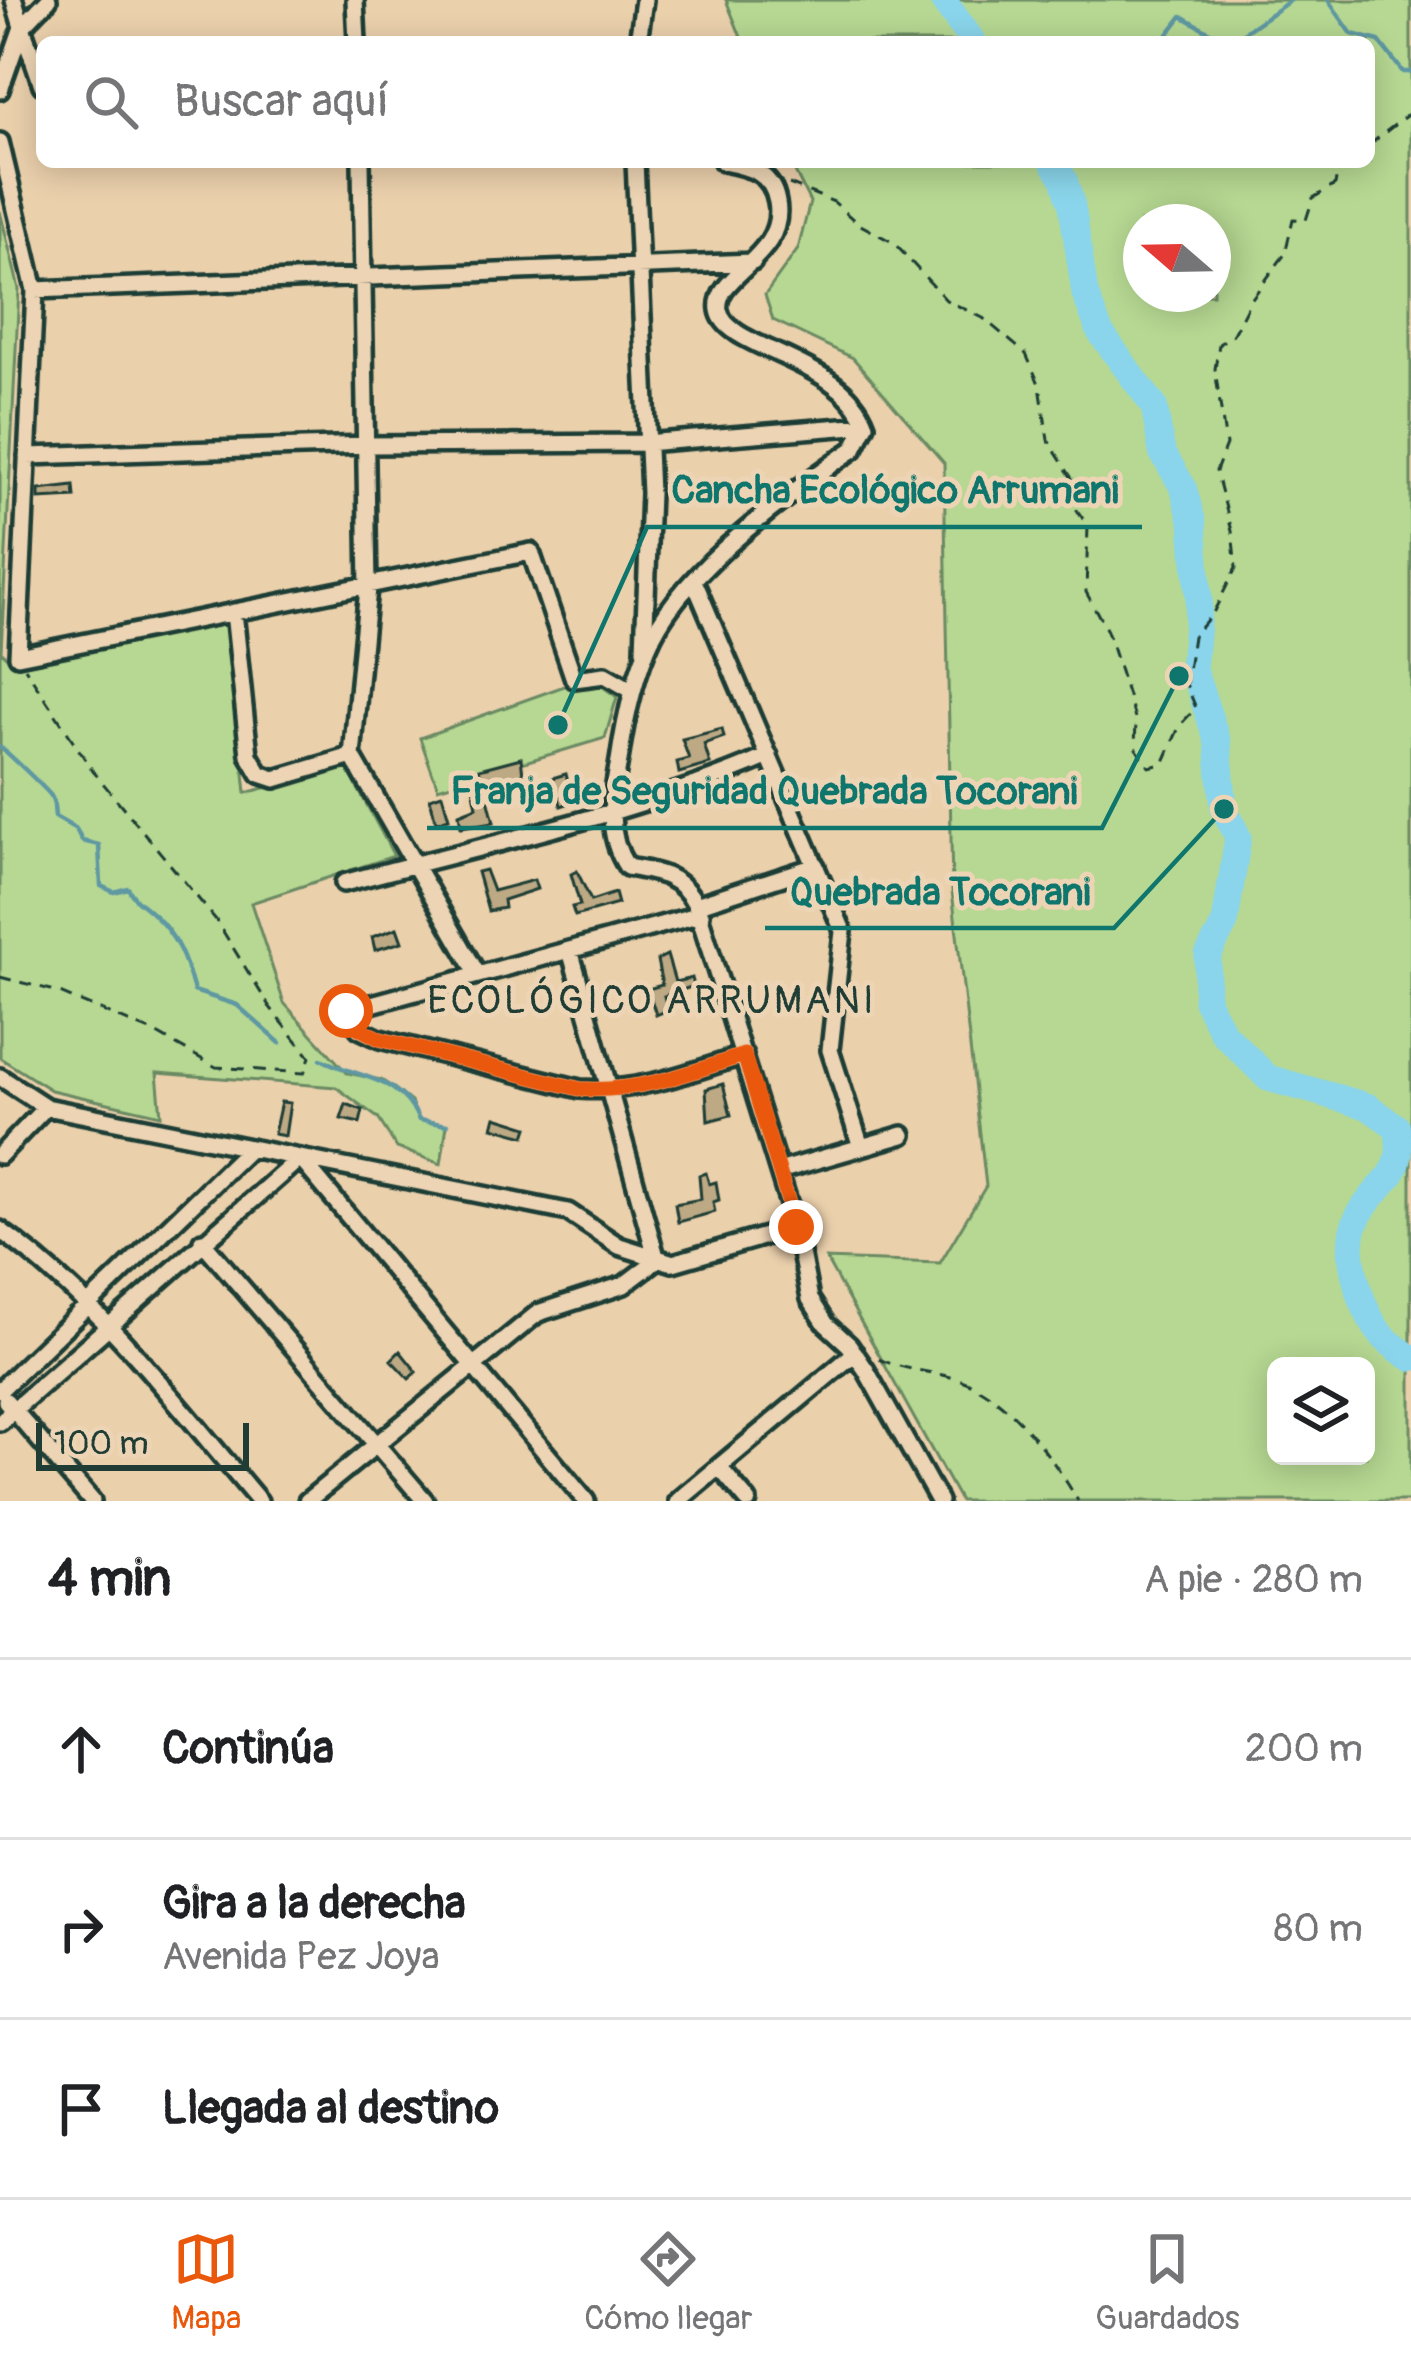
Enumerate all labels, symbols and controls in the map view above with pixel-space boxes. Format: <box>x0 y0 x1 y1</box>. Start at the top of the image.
search box <box>36 36 1375 168</box>
icon: search <box>78 69 144 135</box>
text: Buscar aquí <box>174 74 389 130</box>
north arrow <box>1123 204 1231 312</box>
callout: Cancha Ecológico Arrumani <box>647 452 1142 527</box>
text: Cancha Ecológico Arrumani <box>671 466 1119 515</box>
callout: Franja de Seguridad Quebrada Tocorani <box>427 753 1102 828</box>
text: Franja de Seguridad Quebrada Tocorani <box>450 767 1078 816</box>
callout: Quebrada Tocorani <box>765 853 1114 928</box>
text: Quebrada Tocorani <box>789 868 1091 917</box>
district label: ECOLÓGICO ARRUMANI <box>427 976 877 1025</box>
route start <box>319 984 373 1038</box>
route end <box>769 1200 823 1254</box>
map controls <box>1267 1357 1375 1465</box>
button: layers <box>1267 1357 1375 1465</box>
scale bar <box>36 1417 249 1470</box>
text: 100 m <box>54 1423 148 1464</box>
text: 4 min <box>48 1547 171 1611</box>
text: A pie · 280 m <box>1144 1555 1363 1604</box>
icon: ahead <box>48 1716 114 1782</box>
text: Continúa <box>162 1721 334 1777</box>
text: 200 m <box>1245 1724 1363 1773</box>
text: Gira a la derecha <box>162 1876 466 1932</box>
icon: right <box>48 1896 114 1962</box>
text: 80 m <box>1274 1904 1363 1953</box>
text: Avenida Pez Joya <box>162 1932 440 1981</box>
icon: arrive <box>48 2076 114 2142</box>
text: Llegada al destino <box>162 2081 499 2137</box>
tab: Mapa <box>171 2226 241 2339</box>
tab: Cómo llegar <box>584 2226 752 2339</box>
tab: Guardados <box>1095 2226 1240 2339</box>

